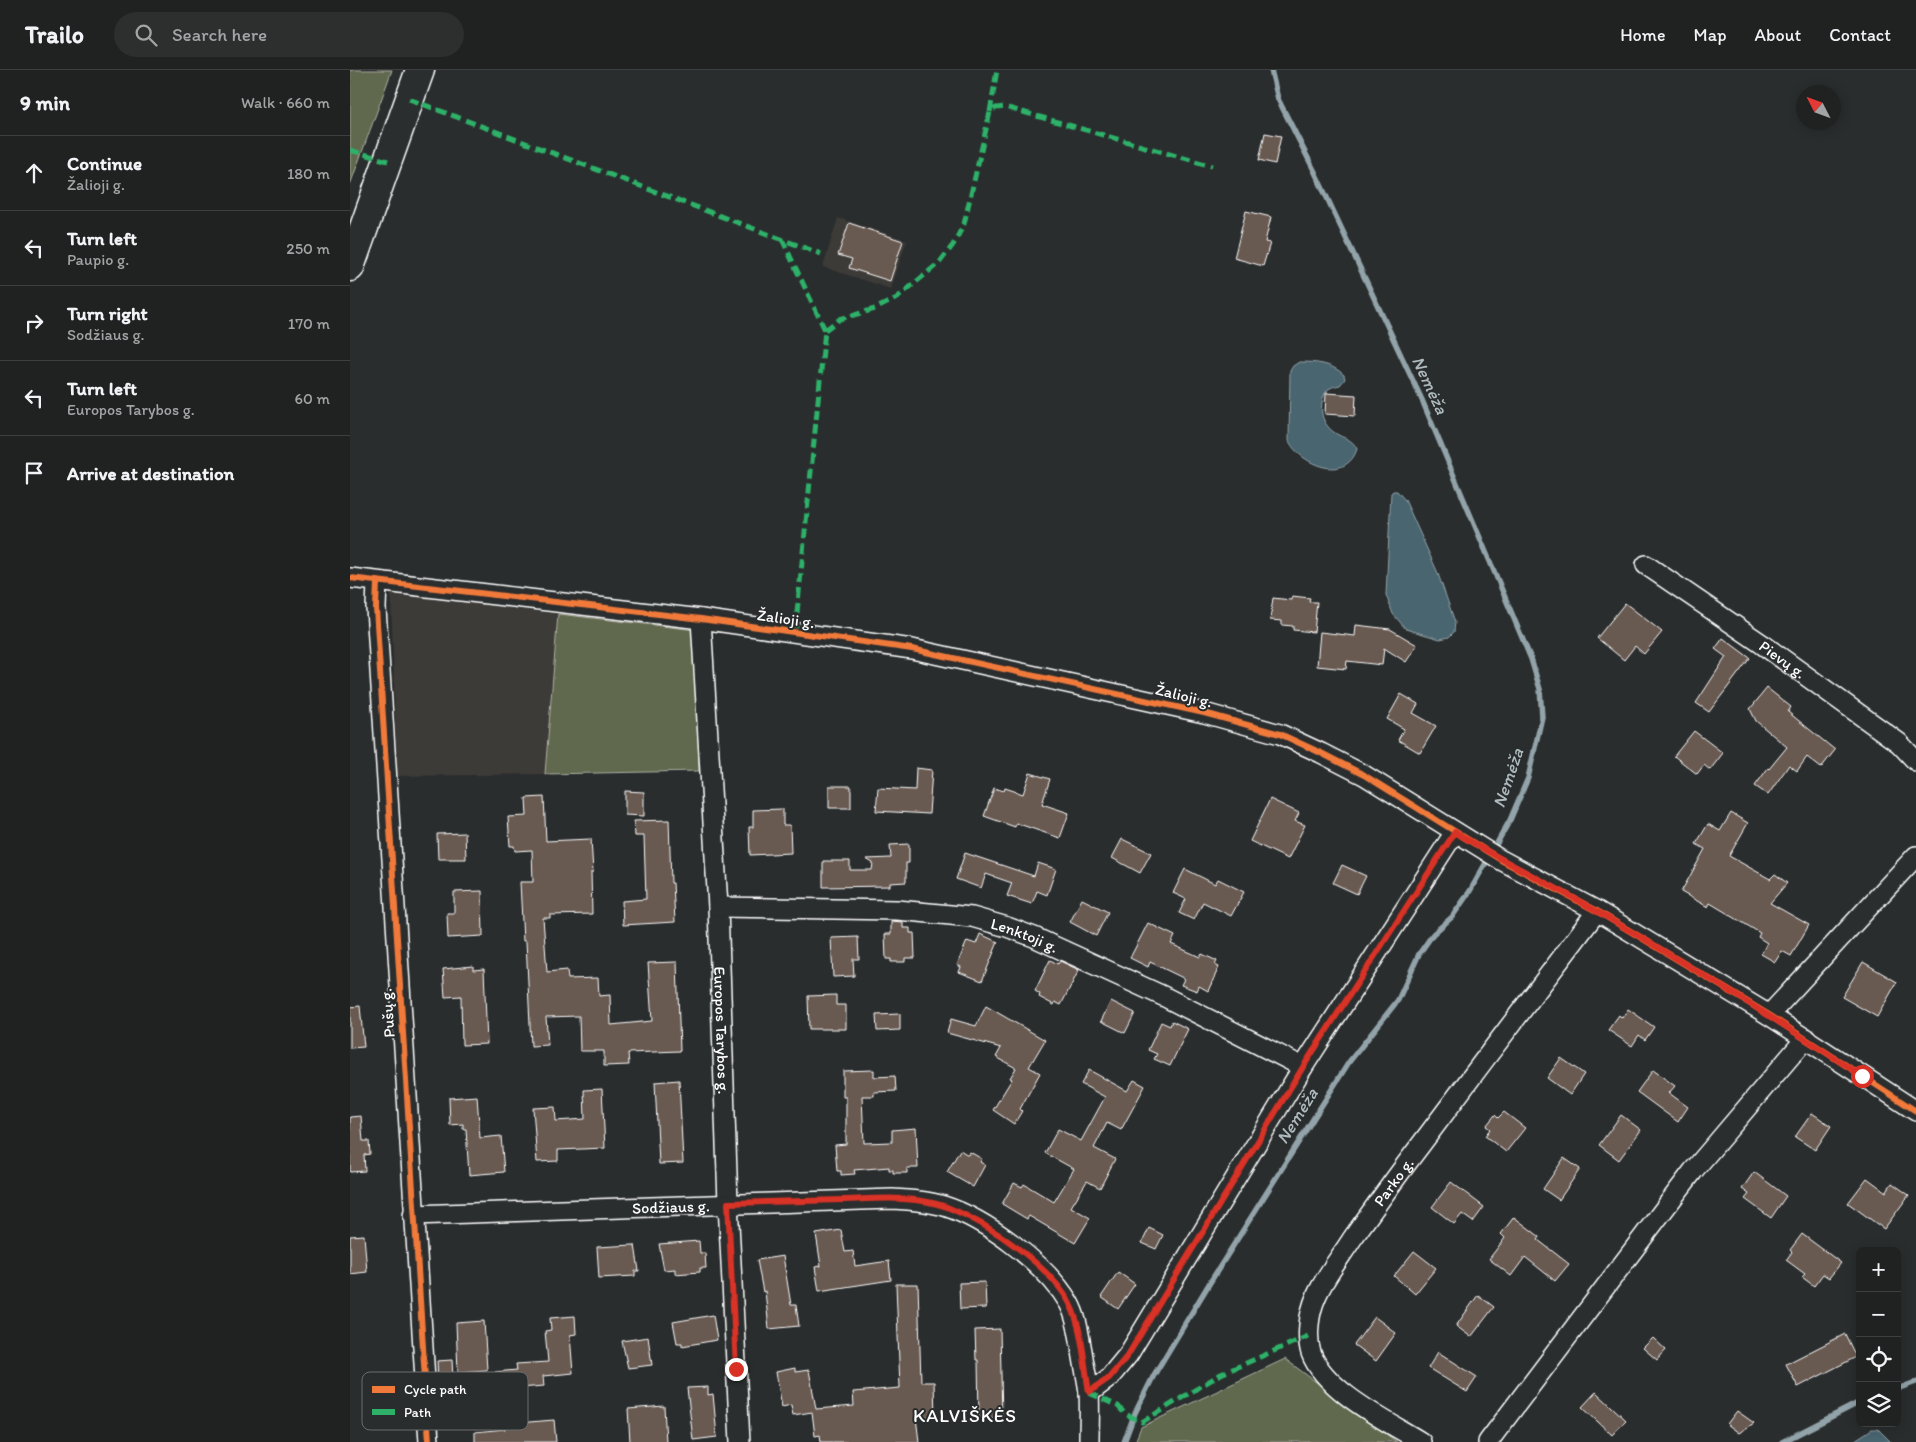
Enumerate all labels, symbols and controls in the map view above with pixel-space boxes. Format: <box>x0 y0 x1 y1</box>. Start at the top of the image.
search box <box>114 12 464 57</box>
text: Trailo <box>25 20 84 49</box>
icon: search <box>132 21 160 49</box>
text: Search here <box>172 23 267 46</box>
text: Home <box>1620 24 1666 46</box>
text: Map <box>1694 24 1727 46</box>
text: About <box>1755 24 1801 46</box>
text: Contact <box>1829 24 1891 46</box>
north arrow <box>1796 85 1841 130</box>
text: 9 min <box>20 90 70 115</box>
text: Walk · 660 m <box>241 93 330 112</box>
text: Continue <box>67 152 142 175</box>
icon: ahead <box>20 159 48 187</box>
text: 180 m <box>287 164 330 183</box>
text: Žalioji g. <box>67 175 125 194</box>
text: Turn left <box>67 227 137 250</box>
icon: left <box>20 234 48 262</box>
text: 250 m <box>286 239 330 258</box>
text: Paupio g. <box>67 250 129 269</box>
text: Turn right <box>67 302 148 325</box>
icon: right <box>20 309 48 337</box>
text: 170 m <box>288 314 330 333</box>
text: Sodžiaus g. <box>67 325 145 344</box>
water label: Nemėža <box>1407 352 1453 419</box>
text: Turn left <box>67 377 137 400</box>
icon: left <box>20 384 48 412</box>
text: 60 m <box>295 389 330 408</box>
text: Europos Tarybos g. <box>67 400 195 419</box>
icon: arrive <box>20 459 48 487</box>
text: Arrive at destination <box>67 462 234 485</box>
street label: Žalioji g. <box>756 605 816 632</box>
street label: Pievų g. <box>1756 636 1810 683</box>
street label: Žalioji g. <box>1154 680 1214 711</box>
water label: Nemėža <box>1488 744 1529 811</box>
street label: Lenktoji g. <box>989 914 1061 957</box>
street label: Europos Tarybos g. <box>710 966 733 1095</box>
street label: Pušų g. <box>376 987 399 1038</box>
route start <box>1851 1065 1874 1088</box>
water label: Nemėža <box>1271 1083 1323 1148</box>
street label: Parko g. <box>1370 1154 1418 1210</box>
street label: Sodžiaus g. <box>632 1196 710 1218</box>
map controls <box>1856 1247 1901 1427</box>
button: + <box>1856 1247 1901 1292</box>
button: − <box>1856 1292 1901 1337</box>
button: locate <box>1856 1337 1901 1382</box>
route end <box>725 1358 748 1381</box>
legend <box>362 1372 528 1430</box>
text: Cycle path <box>404 1381 467 1398</box>
button: layers <box>1856 1382 1901 1427</box>
text: Path <box>404 1404 431 1421</box>
district label: KALVIŠKĖS <box>913 1404 1017 1427</box>

